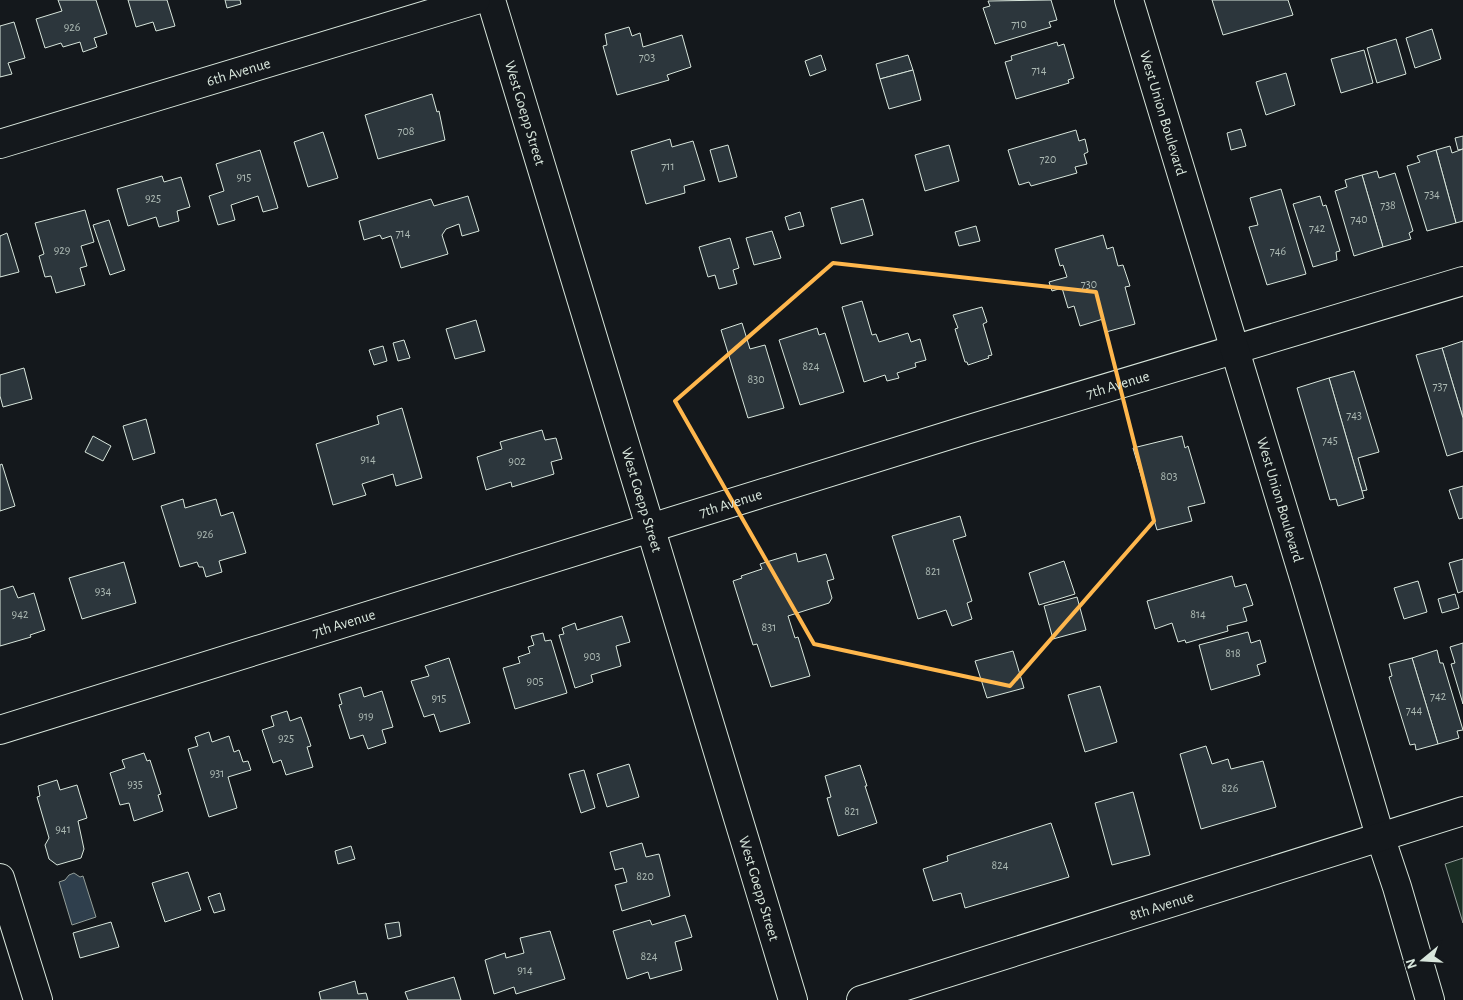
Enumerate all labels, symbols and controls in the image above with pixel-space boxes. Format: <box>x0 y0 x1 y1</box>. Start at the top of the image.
house number: 710 <box>1011 18 1027 30</box>
house number: 926 <box>64 21 81 33</box>
street label: West Union Boulevard <box>1137 49 1189 177</box>
house number: 703 <box>639 51 655 63</box>
street label: 6th Avenue <box>205 56 272 89</box>
street label: West Goepp Street <box>502 59 548 167</box>
house number: 714 <box>1032 64 1047 76</box>
house number: 708 <box>397 125 415 137</box>
house number: 720 <box>1040 153 1056 165</box>
house number: 711 <box>661 160 675 172</box>
house number: 915 <box>237 171 251 183</box>
house number: 734 <box>1424 188 1440 200</box>
house number: 925 <box>145 192 161 204</box>
house number: 738 <box>1380 199 1396 211</box>
house number: 740 <box>1350 213 1368 225</box>
house number: 742 <box>1309 222 1326 234</box>
house number: 714 <box>396 227 411 239</box>
house number: 929 <box>54 244 71 256</box>
house number: 746 <box>1270 245 1287 257</box>
house number: 730 <box>1081 278 1097 290</box>
house number: 824 <box>803 360 820 372</box>
street label: 7th Avenue <box>1085 368 1151 402</box>
house number: 830 <box>748 373 764 385</box>
house number: 737 <box>1433 380 1447 392</box>
house number: 743 <box>1346 409 1362 421</box>
house number: 745 <box>1322 434 1338 446</box>
street label: West Union Boulevard <box>1254 436 1306 564</box>
street label: West Goepp Street <box>619 446 664 554</box>
house number: 914 <box>360 453 376 465</box>
house number: 902 <box>508 455 526 467</box>
house number: 803 <box>1161 470 1178 482</box>
street label: 7th Avenue <box>697 487 764 520</box>
house number: 926 <box>197 528 214 540</box>
house number: 821 <box>925 565 941 577</box>
house number: 934 <box>95 585 111 597</box>
street label: 7th Avenue <box>311 607 377 641</box>
house number: 942 <box>12 608 29 620</box>
house number: 814 <box>1190 608 1206 620</box>
house number: 831 <box>762 621 776 633</box>
house number: 818 <box>1225 647 1241 659</box>
house number: 903 <box>584 650 601 662</box>
house number: 905 <box>527 675 544 687</box>
house number: 742 <box>1430 690 1447 702</box>
house number: 915 <box>432 692 446 704</box>
house number: 744 <box>1406 704 1422 716</box>
house number: 919 <box>358 710 374 722</box>
house number: 925 <box>278 732 294 744</box>
house number: 931 <box>210 767 224 779</box>
house number: 935 <box>127 778 143 790</box>
house number: 826 <box>1222 782 1239 794</box>
house number: 821 <box>844 805 860 817</box>
house number: 941 <box>55 823 71 835</box>
street label: West Goepp Street <box>736 834 782 943</box>
house number: 824 <box>992 859 1009 871</box>
house number: 820 <box>636 870 654 882</box>
street label: 8th Avenue <box>1128 889 1195 923</box>
north arrow <box>1398 935 1448 985</box>
house number: 824 <box>641 950 658 962</box>
text: N <box>1403 957 1420 971</box>
house number: 914 <box>517 964 533 976</box>

